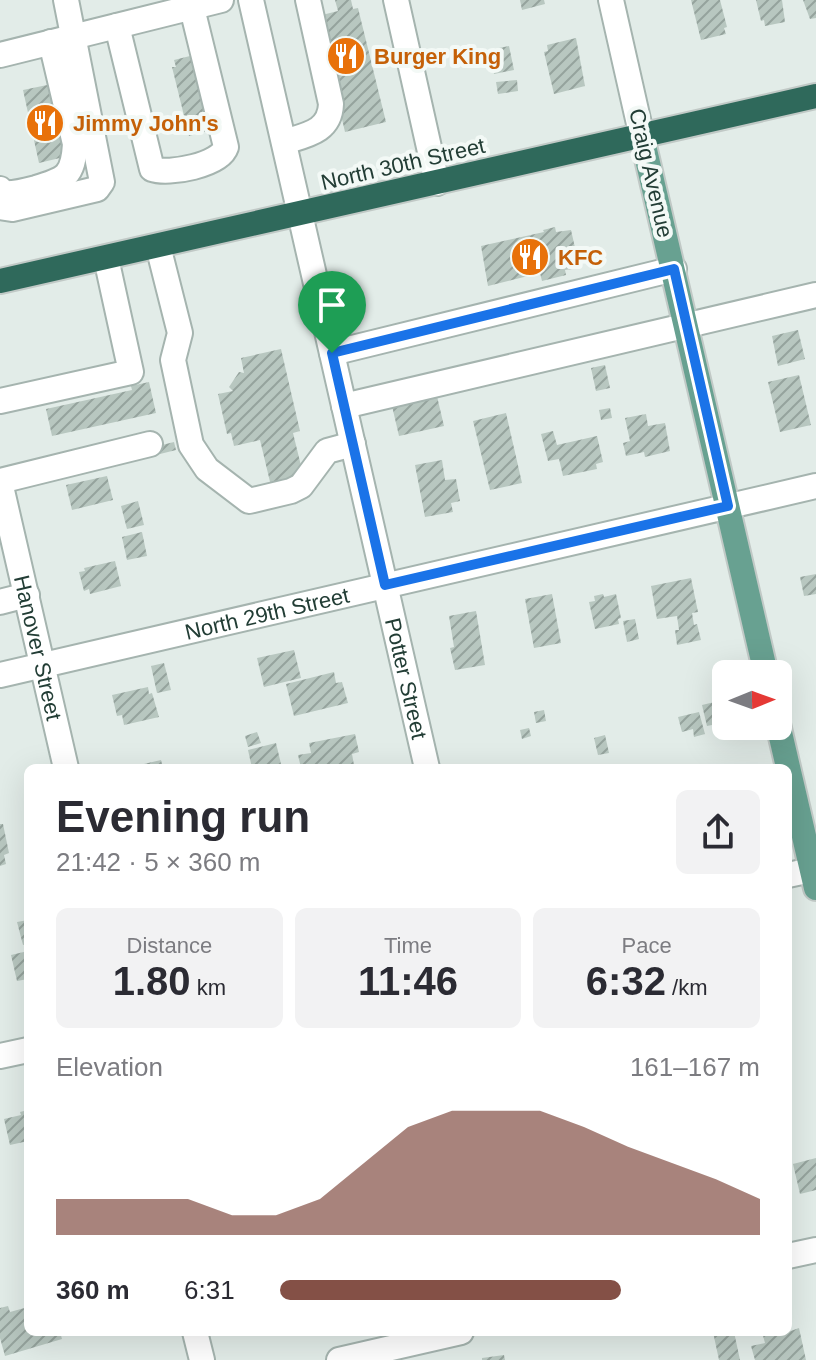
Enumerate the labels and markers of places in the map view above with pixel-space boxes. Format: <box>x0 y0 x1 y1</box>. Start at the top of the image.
restaurant icon: Burger King <box>325 35 367 77</box>
place label: Burger King <box>374 44 501 69</box>
restaurant icon: Jimmy John's <box>24 102 66 144</box>
place label: Jimmy John's <box>73 111 219 136</box>
restaurant icon: KFC <box>509 236 551 278</box>
place label: KFC <box>558 245 603 270</box>
pin <box>298 271 366 353</box>

